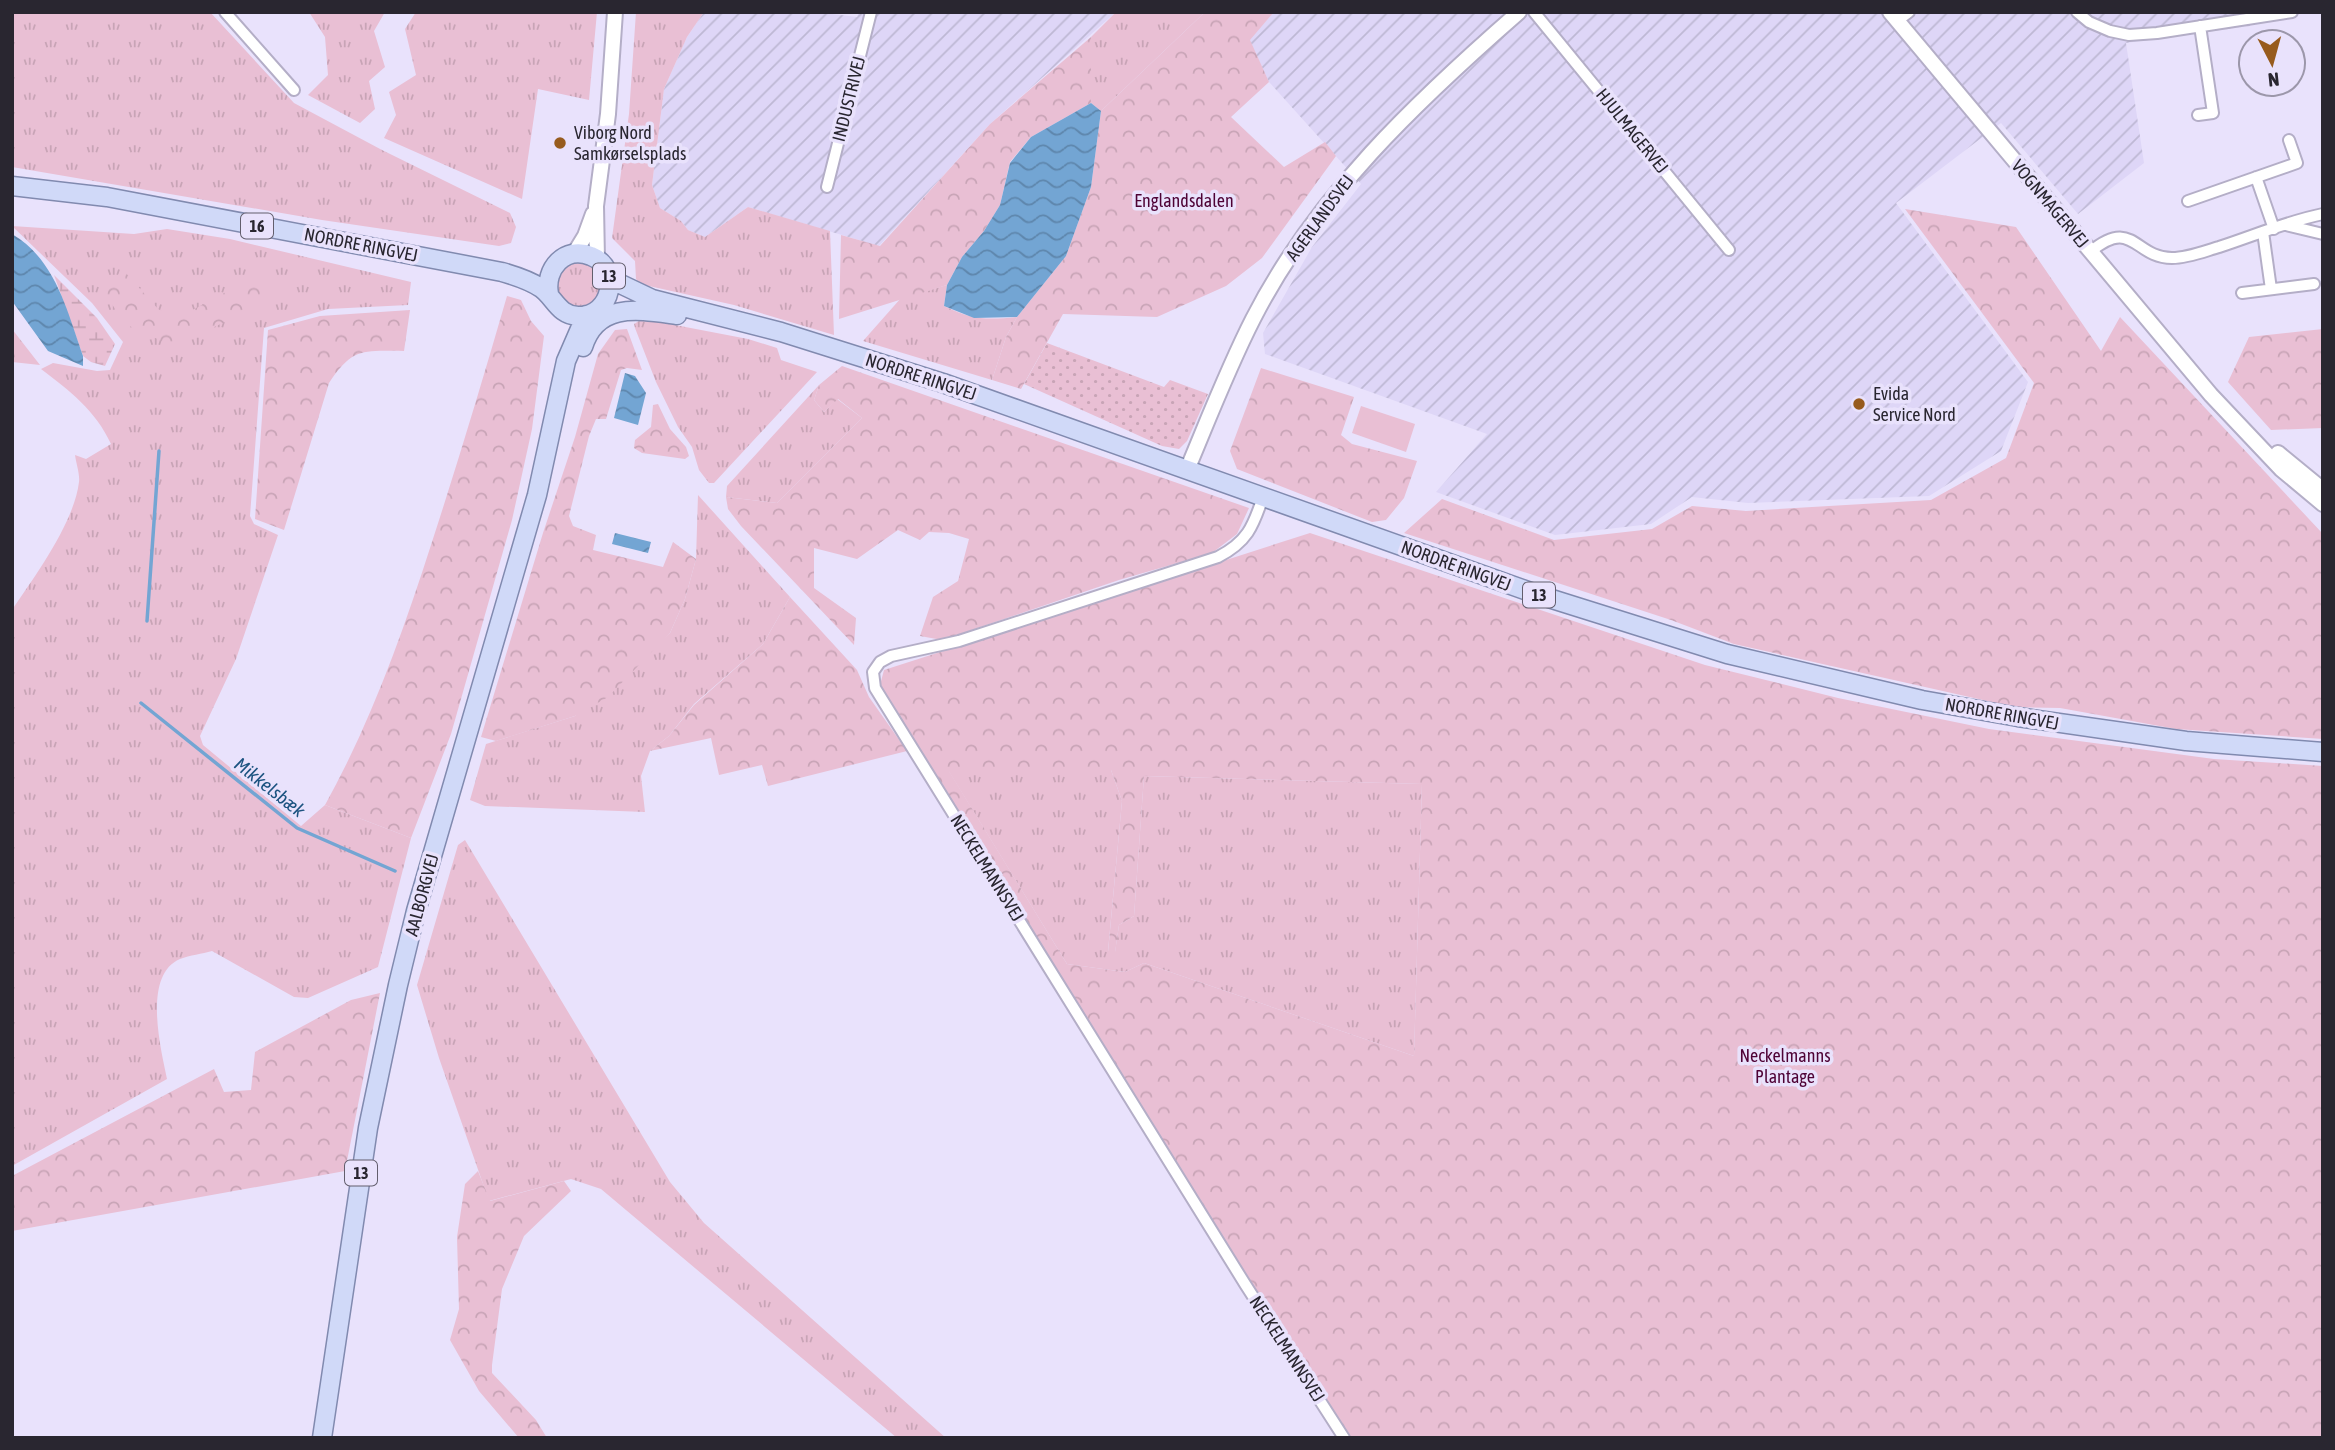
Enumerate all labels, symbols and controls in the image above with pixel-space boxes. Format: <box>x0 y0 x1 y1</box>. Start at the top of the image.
north arrow <box>2237 28 2307 98</box>
street label: INDUSTRIVEJ <box>828 54 869 144</box>
text: N <box>2267 68 2281 91</box>
street label: HJULMAGERVEJ <box>1592 84 1673 177</box>
place label: Viborg Nord Samkørselsplads <box>574 122 686 164</box>
marker: Viborg Nord Samkørselsplads <box>552 135 568 151</box>
street label: VOGNMAGERVEJ <box>2007 155 2093 252</box>
street label: AGERLANDSVEJ <box>1281 171 1358 265</box>
park label: Englandsdalen <box>1134 190 1234 211</box>
road number: 16 <box>241 214 273 238</box>
street label: NORDRE RINGVEJ <box>302 223 420 266</box>
road number: 13 <box>593 264 625 288</box>
street label: NORDRE RINGVEJ <box>863 349 979 404</box>
place label: Evida Service Nord <box>1873 383 1956 425</box>
marker: Evida Service Nord <box>1851 396 1867 412</box>
street label: NORDRE RINGVEJ <box>1398 536 1514 595</box>
road number: 13 <box>1523 582 1555 608</box>
street label: NORDRE RINGVEJ <box>1943 693 2061 734</box>
water label: Mikkelsbæk <box>230 753 310 822</box>
street label: NECKELMANNSVEJ <box>946 811 1029 925</box>
street label: AALBORGVEJ <box>400 851 443 938</box>
park label: Neckelmanns Plantage <box>1739 1045 1831 1087</box>
road number: 13 <box>345 1161 377 1186</box>
street label: NECKELMANNSVEJ <box>1245 1292 1329 1406</box>

